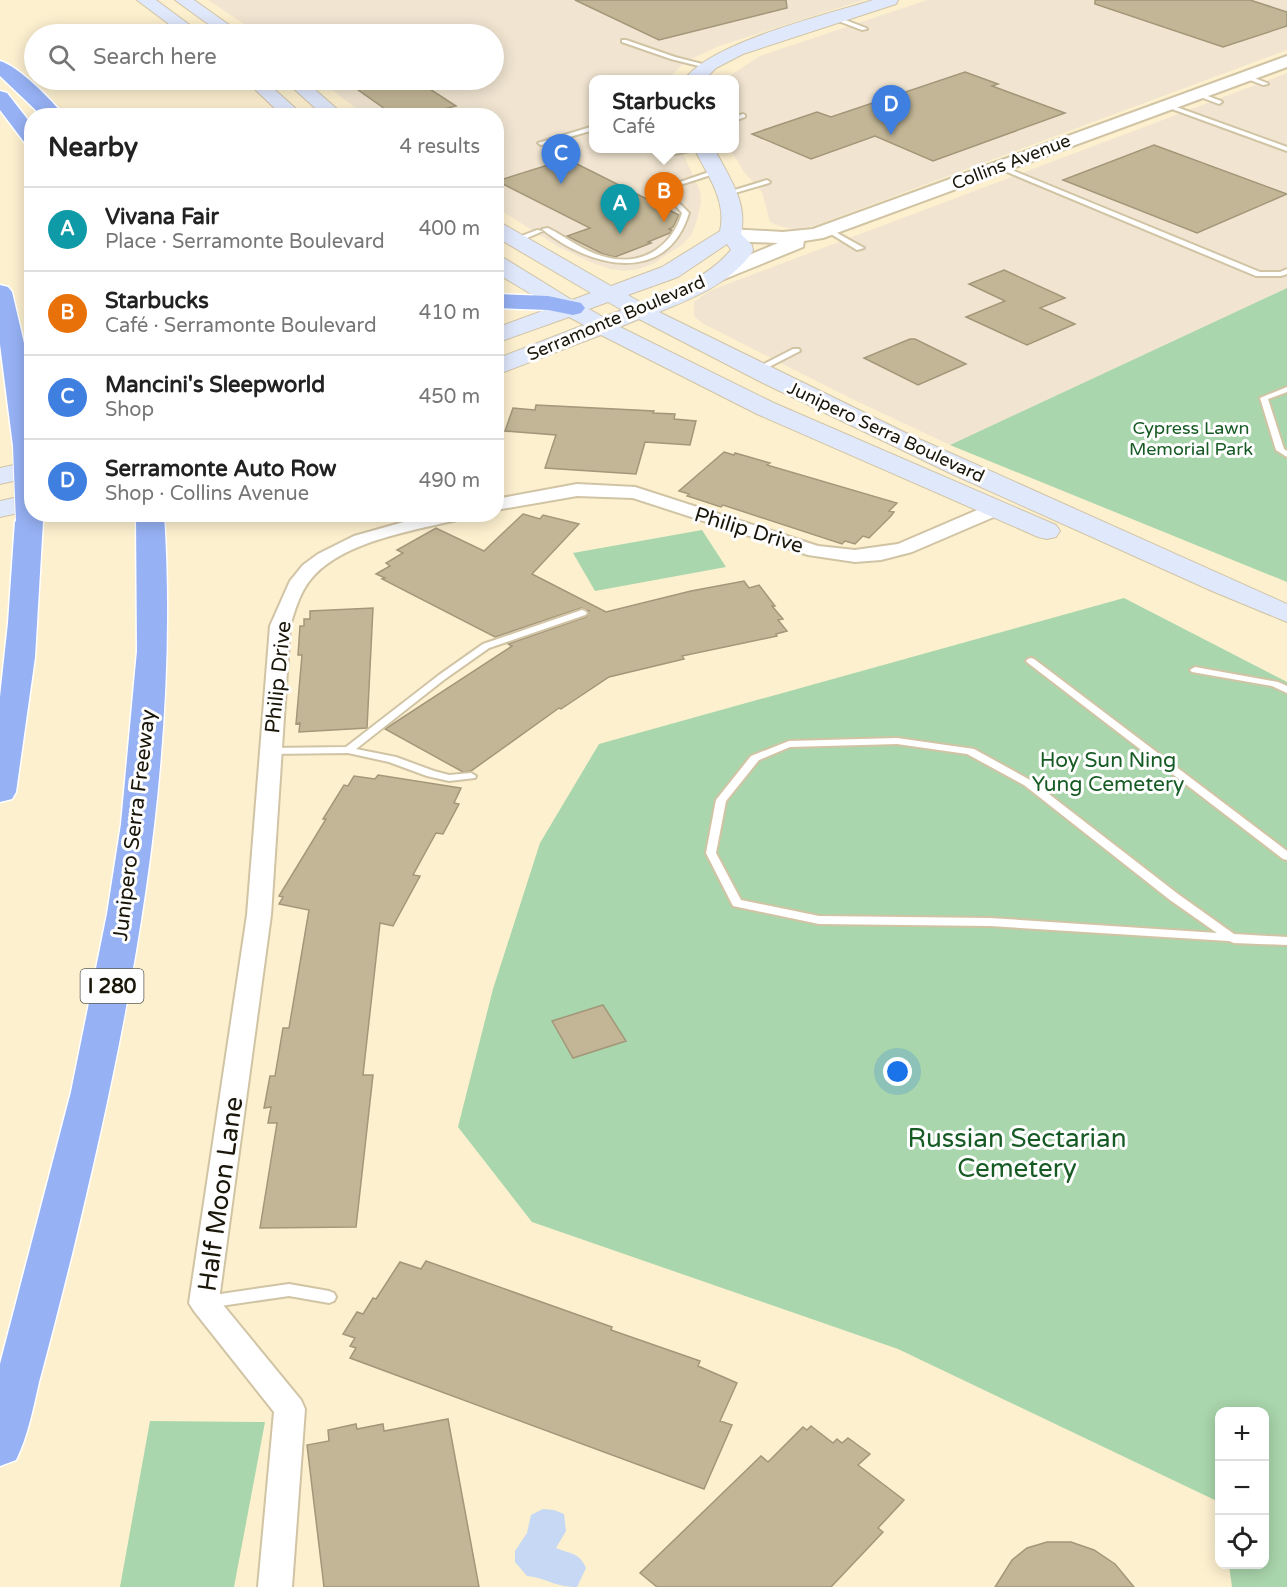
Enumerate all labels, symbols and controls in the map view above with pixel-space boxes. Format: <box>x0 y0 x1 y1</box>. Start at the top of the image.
search box <box>24 24 504 90</box>
icon: search <box>45 41 78 74</box>
text: Search here <box>93 44 217 70</box>
popup <box>589 75 739 153</box>
pin: D <box>872 86 910 135</box>
text: Starbucks <box>612 89 716 115</box>
text: Café <box>612 115 655 139</box>
street label: Collins Avenue <box>949 129 1073 195</box>
text: Nearby <box>48 132 138 163</box>
pin: C <box>542 134 580 184</box>
text: 4 results <box>400 135 480 159</box>
pin: B <box>644 172 684 222</box>
pin: A <box>600 184 640 234</box>
text: Vivana Fair <box>105 204 219 230</box>
text: A <box>60 217 75 241</box>
text: 400 m <box>419 217 480 241</box>
text: Place · Serramonte Boulevard <box>105 230 385 254</box>
street label: Serramonte Boulevard <box>524 270 708 366</box>
text: Starbucks <box>105 288 209 314</box>
text: B <box>61 301 74 325</box>
text: 410 m <box>419 301 480 325</box>
text: Café · Serramonte Boulevard <box>105 314 377 338</box>
text: Mancini's Sleepworld <box>105 372 325 398</box>
street label: Junipero Serra Boulevard <box>784 377 988 487</box>
text: C <box>61 385 74 409</box>
text: 450 m <box>419 385 480 409</box>
text: Shop <box>105 398 154 422</box>
park label: Cypress Lawn Memorial Park <box>1129 417 1253 460</box>
text: Serramonte Auto Row <box>105 456 337 482</box>
text: D <box>60 469 75 493</box>
text: 490 m <box>419 469 480 493</box>
text: Shop · Collins Avenue <box>105 482 309 506</box>
street label: Philip Drive <box>691 502 807 559</box>
street label: Philip Drive <box>260 619 297 735</box>
street label: Junipero Serra Freeway <box>108 708 161 942</box>
park label: Hoy Sun Ning Yung Cemetery <box>1032 748 1184 797</box>
road number: I 280 <box>80 969 144 1003</box>
your location <box>883 1057 912 1086</box>
street label: Half Moon Lane <box>191 1095 250 1294</box>
park label: Russian Sectarian Cemetery <box>908 1123 1127 1184</box>
map controls <box>1215 1407 1269 1569</box>
button: + <box>1215 1407 1269 1461</box>
button: − <box>1215 1461 1269 1515</box>
button: locate <box>1215 1515 1269 1569</box>

